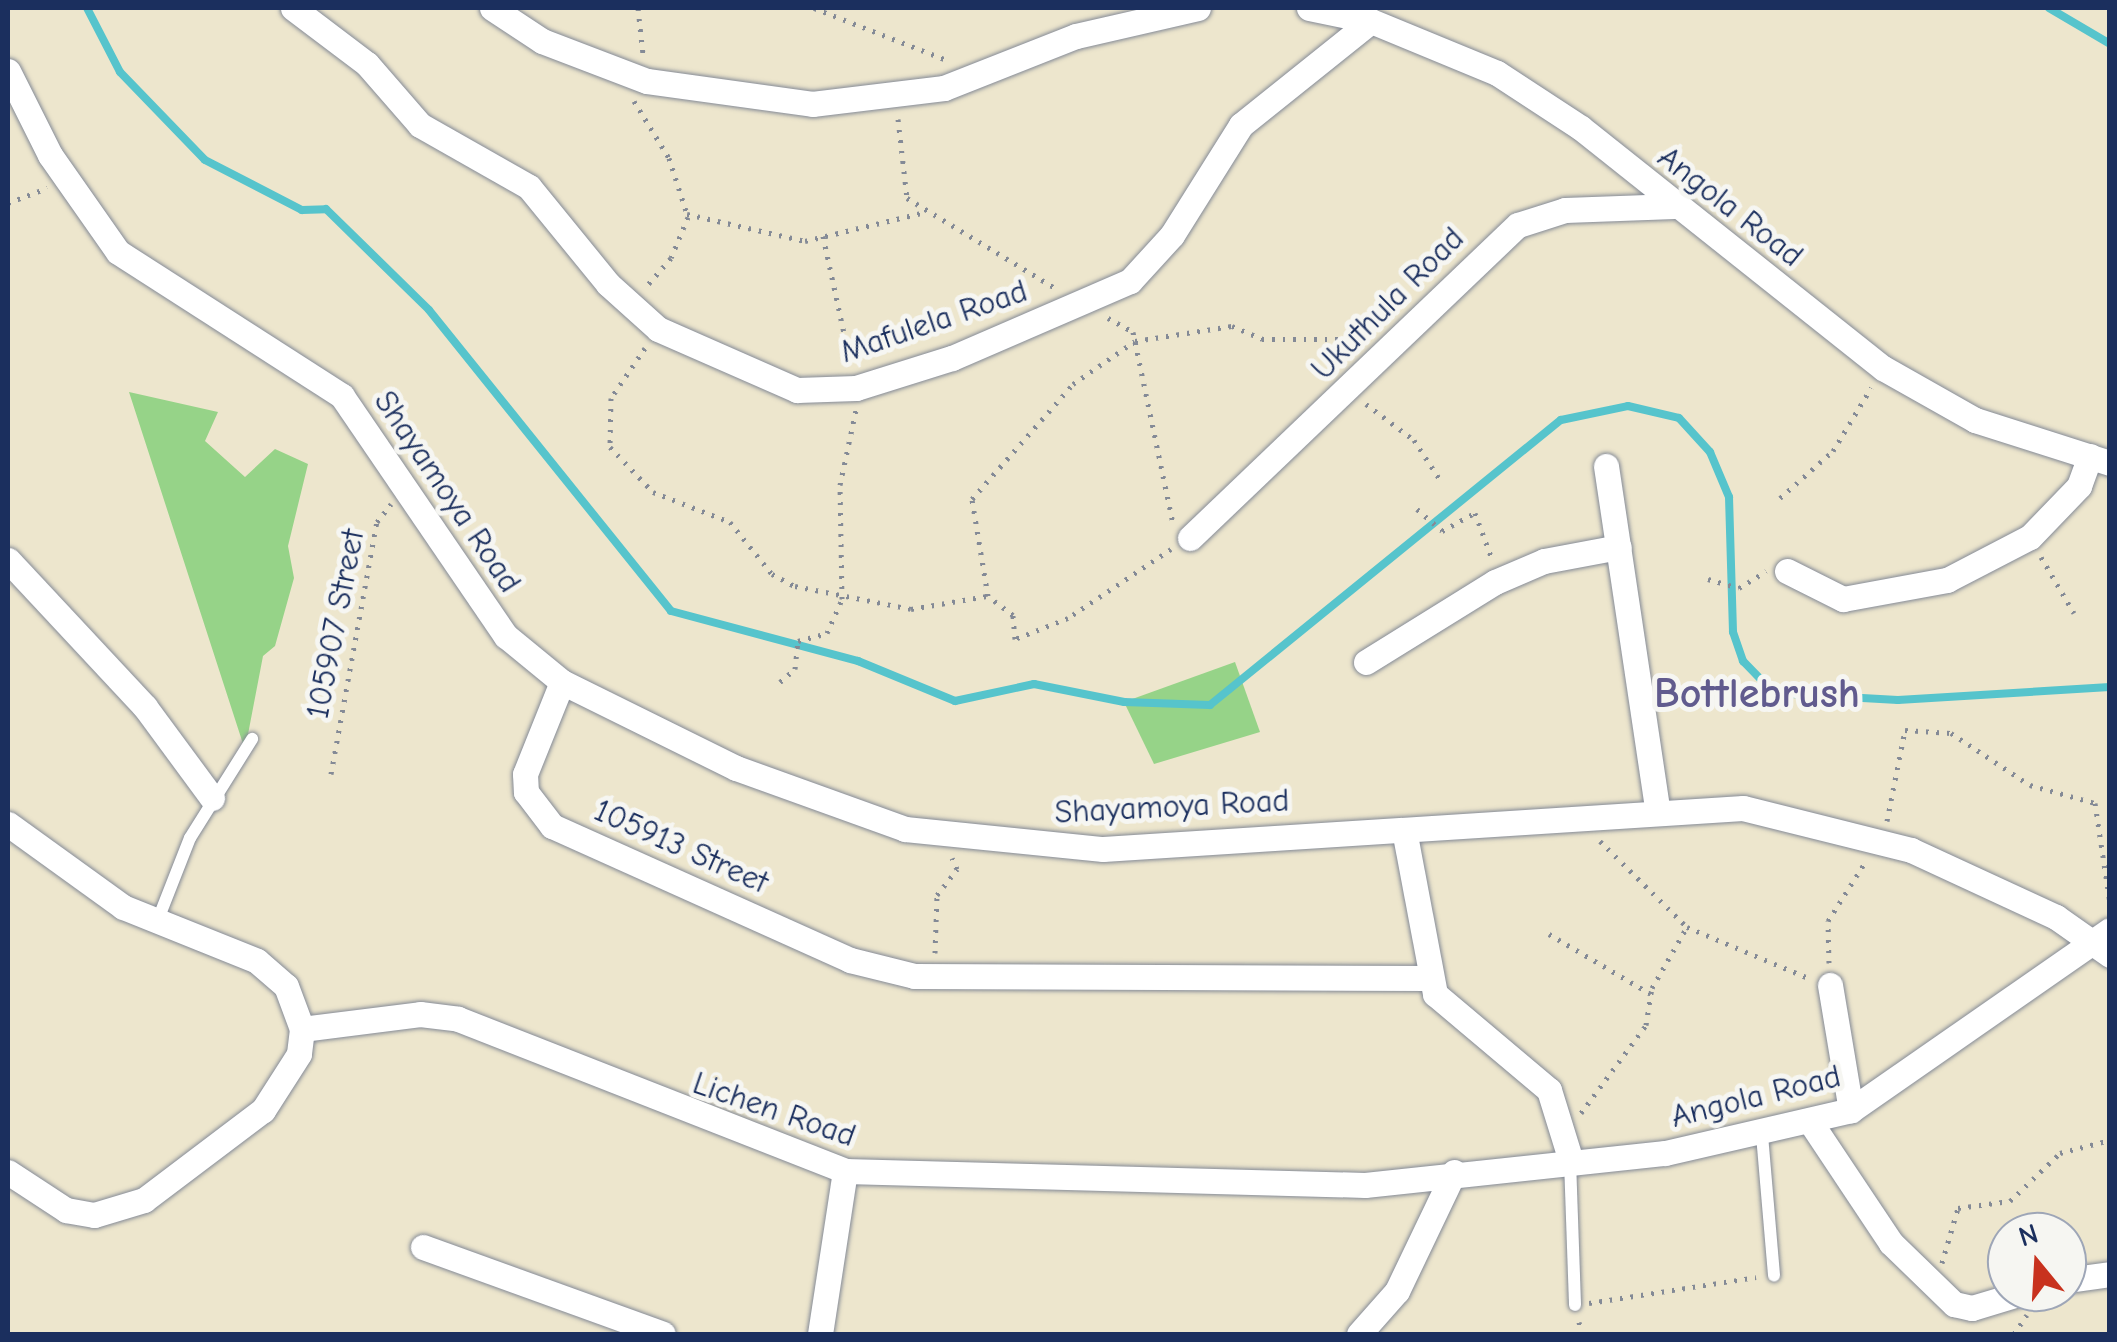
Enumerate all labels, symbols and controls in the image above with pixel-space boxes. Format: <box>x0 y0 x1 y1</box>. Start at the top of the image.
street label: Angola Road <box>1650 138 1810 276</box>
street label: Ukuthula Road <box>1304 220 1472 388</box>
street label: Mafulela Road <box>836 272 1032 372</box>
street label: Shayamoya Road <box>365 384 529 600</box>
street label: 105907 Street <box>299 526 373 722</box>
district label: Bottlebrush <box>1654 669 1860 719</box>
street label: Shayamoya Road <box>1054 782 1290 832</box>
street label: 105913 Street <box>588 792 774 902</box>
street label: Angola Road <box>1667 1057 1845 1137</box>
street label: Lichen Road <box>688 1064 860 1156</box>
north arrow <box>1987 1212 2087 1312</box>
text: N <box>2015 1217 2042 1253</box>

